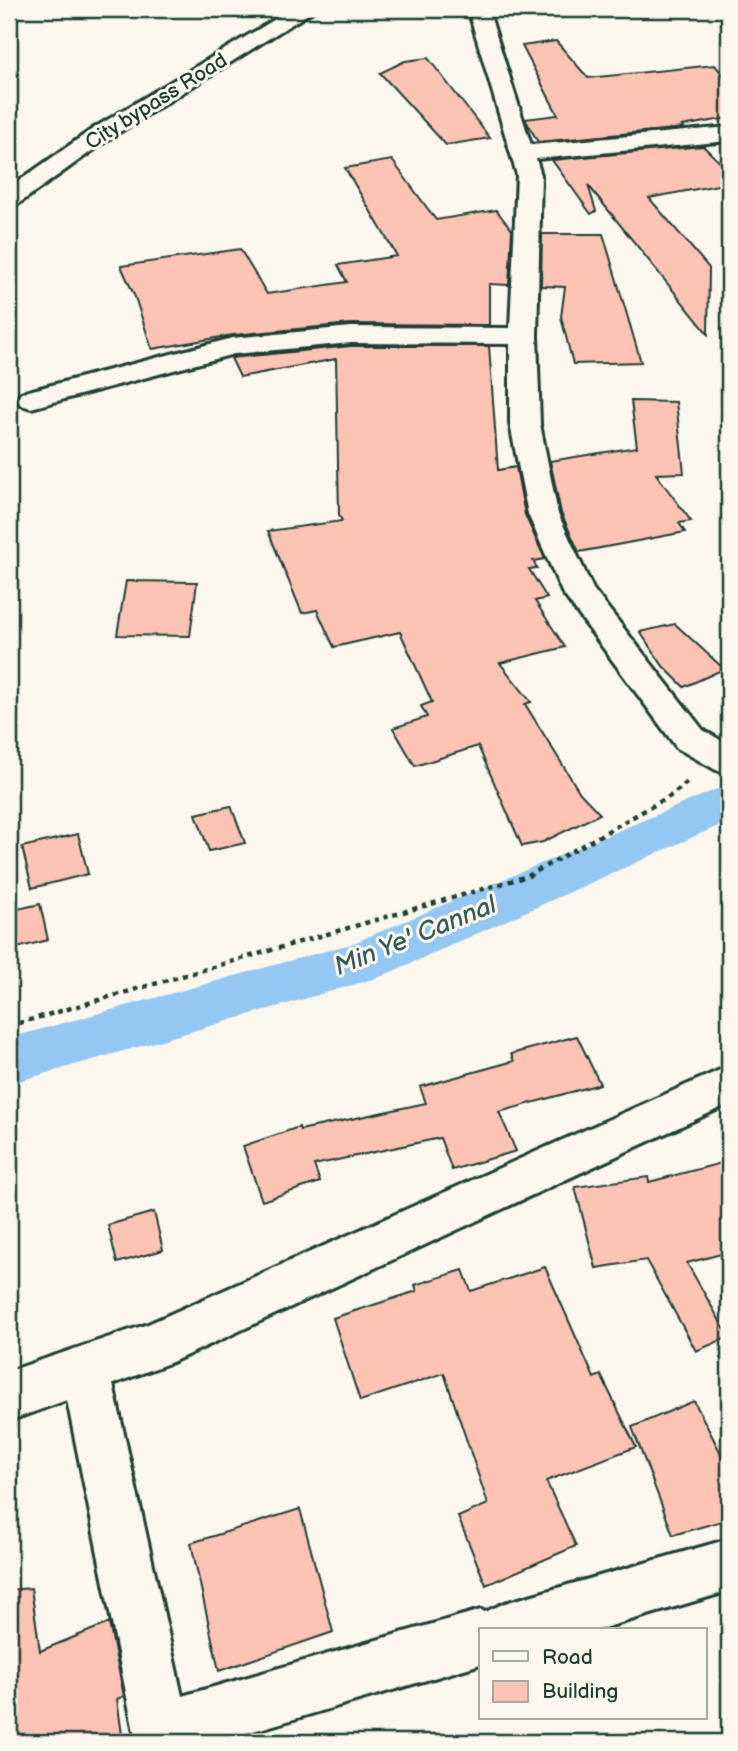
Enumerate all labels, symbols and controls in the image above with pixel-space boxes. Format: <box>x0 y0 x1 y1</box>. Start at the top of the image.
street label: City bypass Road <box>81 48 232 155</box>
water label: Min Ye' Cannal <box>330 889 502 983</box>
legend <box>479 1628 706 1720</box>
text: Road <box>542 1645 593 1670</box>
text: Building <box>542 1679 618 1704</box>

